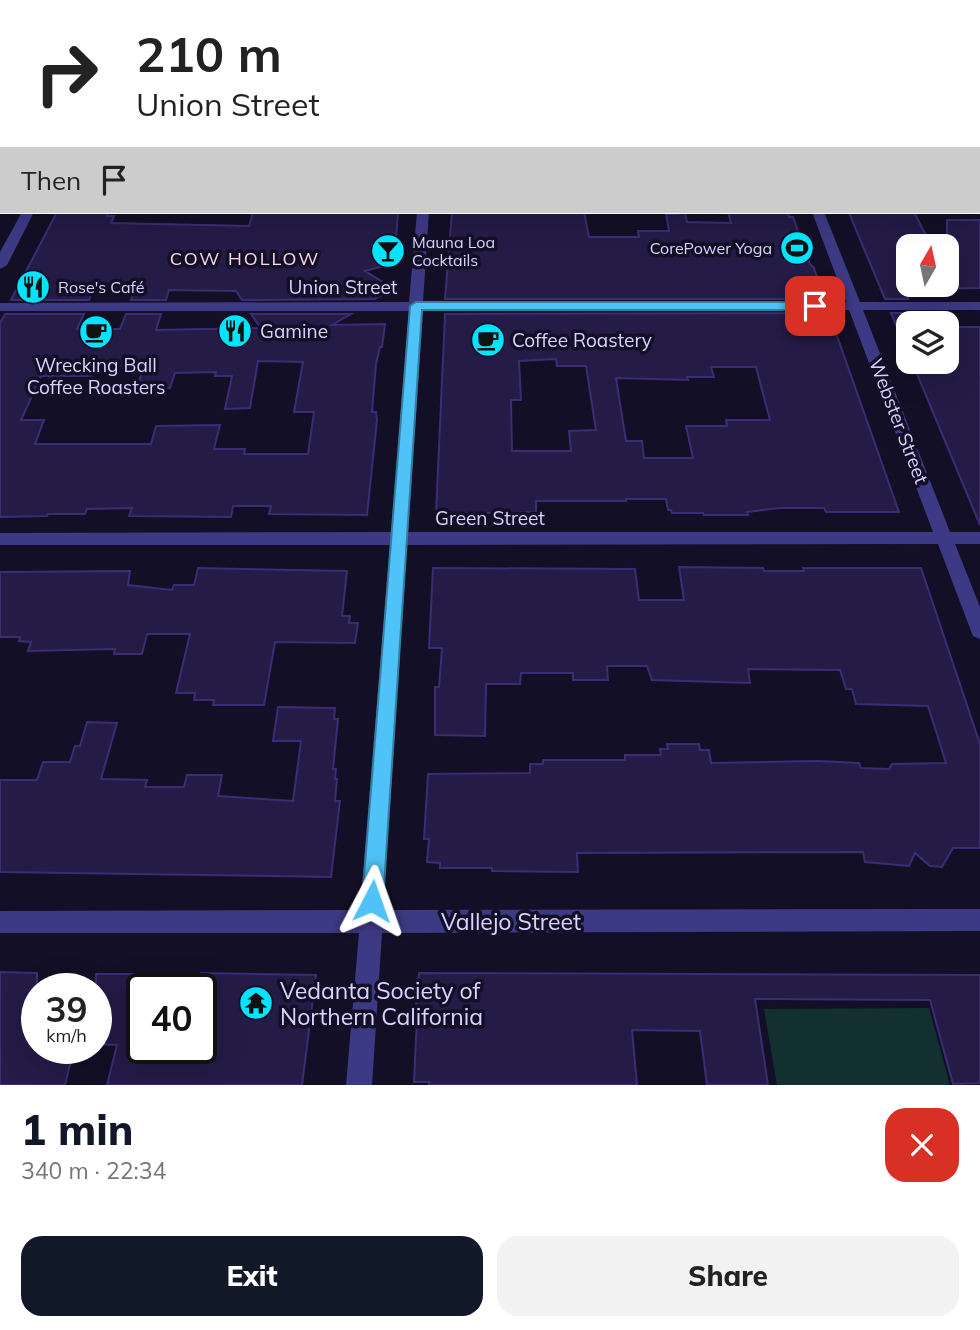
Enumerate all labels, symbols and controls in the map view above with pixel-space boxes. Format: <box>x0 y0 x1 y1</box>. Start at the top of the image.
text: 210 m <box>136 23 282 84</box>
icon: right <box>21 28 112 119</box>
text: Union Street <box>136 84 320 124</box>
icon: arrive <box>95 161 133 199</box>
text: Then <box>21 164 81 197</box>
sports icon: CorePower Yoga <box>778 229 816 267</box>
bar icon: Mauna Loa Cocktails <box>369 232 407 270</box>
place label: Mauna Loa Cocktails <box>412 232 495 270</box>
north arrow <box>896 234 959 298</box>
map controls <box>896 234 959 374</box>
place label: CorePower Yoga <box>650 238 772 258</box>
district label: COW HOLLOW <box>170 247 320 270</box>
restaurant icon: Rose's Café <box>14 268 52 306</box>
street label: Union Street <box>288 275 398 299</box>
pin <box>785 276 845 336</box>
place label: Rose's Café <box>58 277 144 297</box>
icon: arrive <box>796 287 834 325</box>
button: layers <box>896 311 959 374</box>
restaurant icon: Gamine <box>216 312 254 350</box>
cafe icon: Wrecking Ball Coffee Roasters <box>77 313 115 351</box>
place label: Gamine <box>260 319 328 343</box>
cafe icon: Coffee Roastery <box>469 321 507 359</box>
place label: Coffee Roastery <box>512 328 652 352</box>
place label: Wrecking Ball Coffee Roasters <box>27 353 165 399</box>
street label: Webster Street <box>864 355 934 487</box>
street label: Green Street <box>435 506 545 530</box>
position arrow <box>335 864 409 938</box>
street label: Vallejo Street <box>441 907 581 936</box>
speed limit sign: 40 <box>126 973 217 1064</box>
place label: Vedanta Society of Northern California <box>280 976 483 1031</box>
temple icon: Vedanta Society of Northern California <box>237 984 275 1022</box>
text: 39 <box>45 987 88 1031</box>
text: km/h <box>46 1024 87 1047</box>
text: 1 min <box>21 1103 134 1156</box>
button: close <box>885 1108 959 1182</box>
text: 340 m · 22:34 <box>21 1156 166 1185</box>
button: Exit <box>21 1236 483 1316</box>
button: Share <box>497 1236 959 1316</box>

